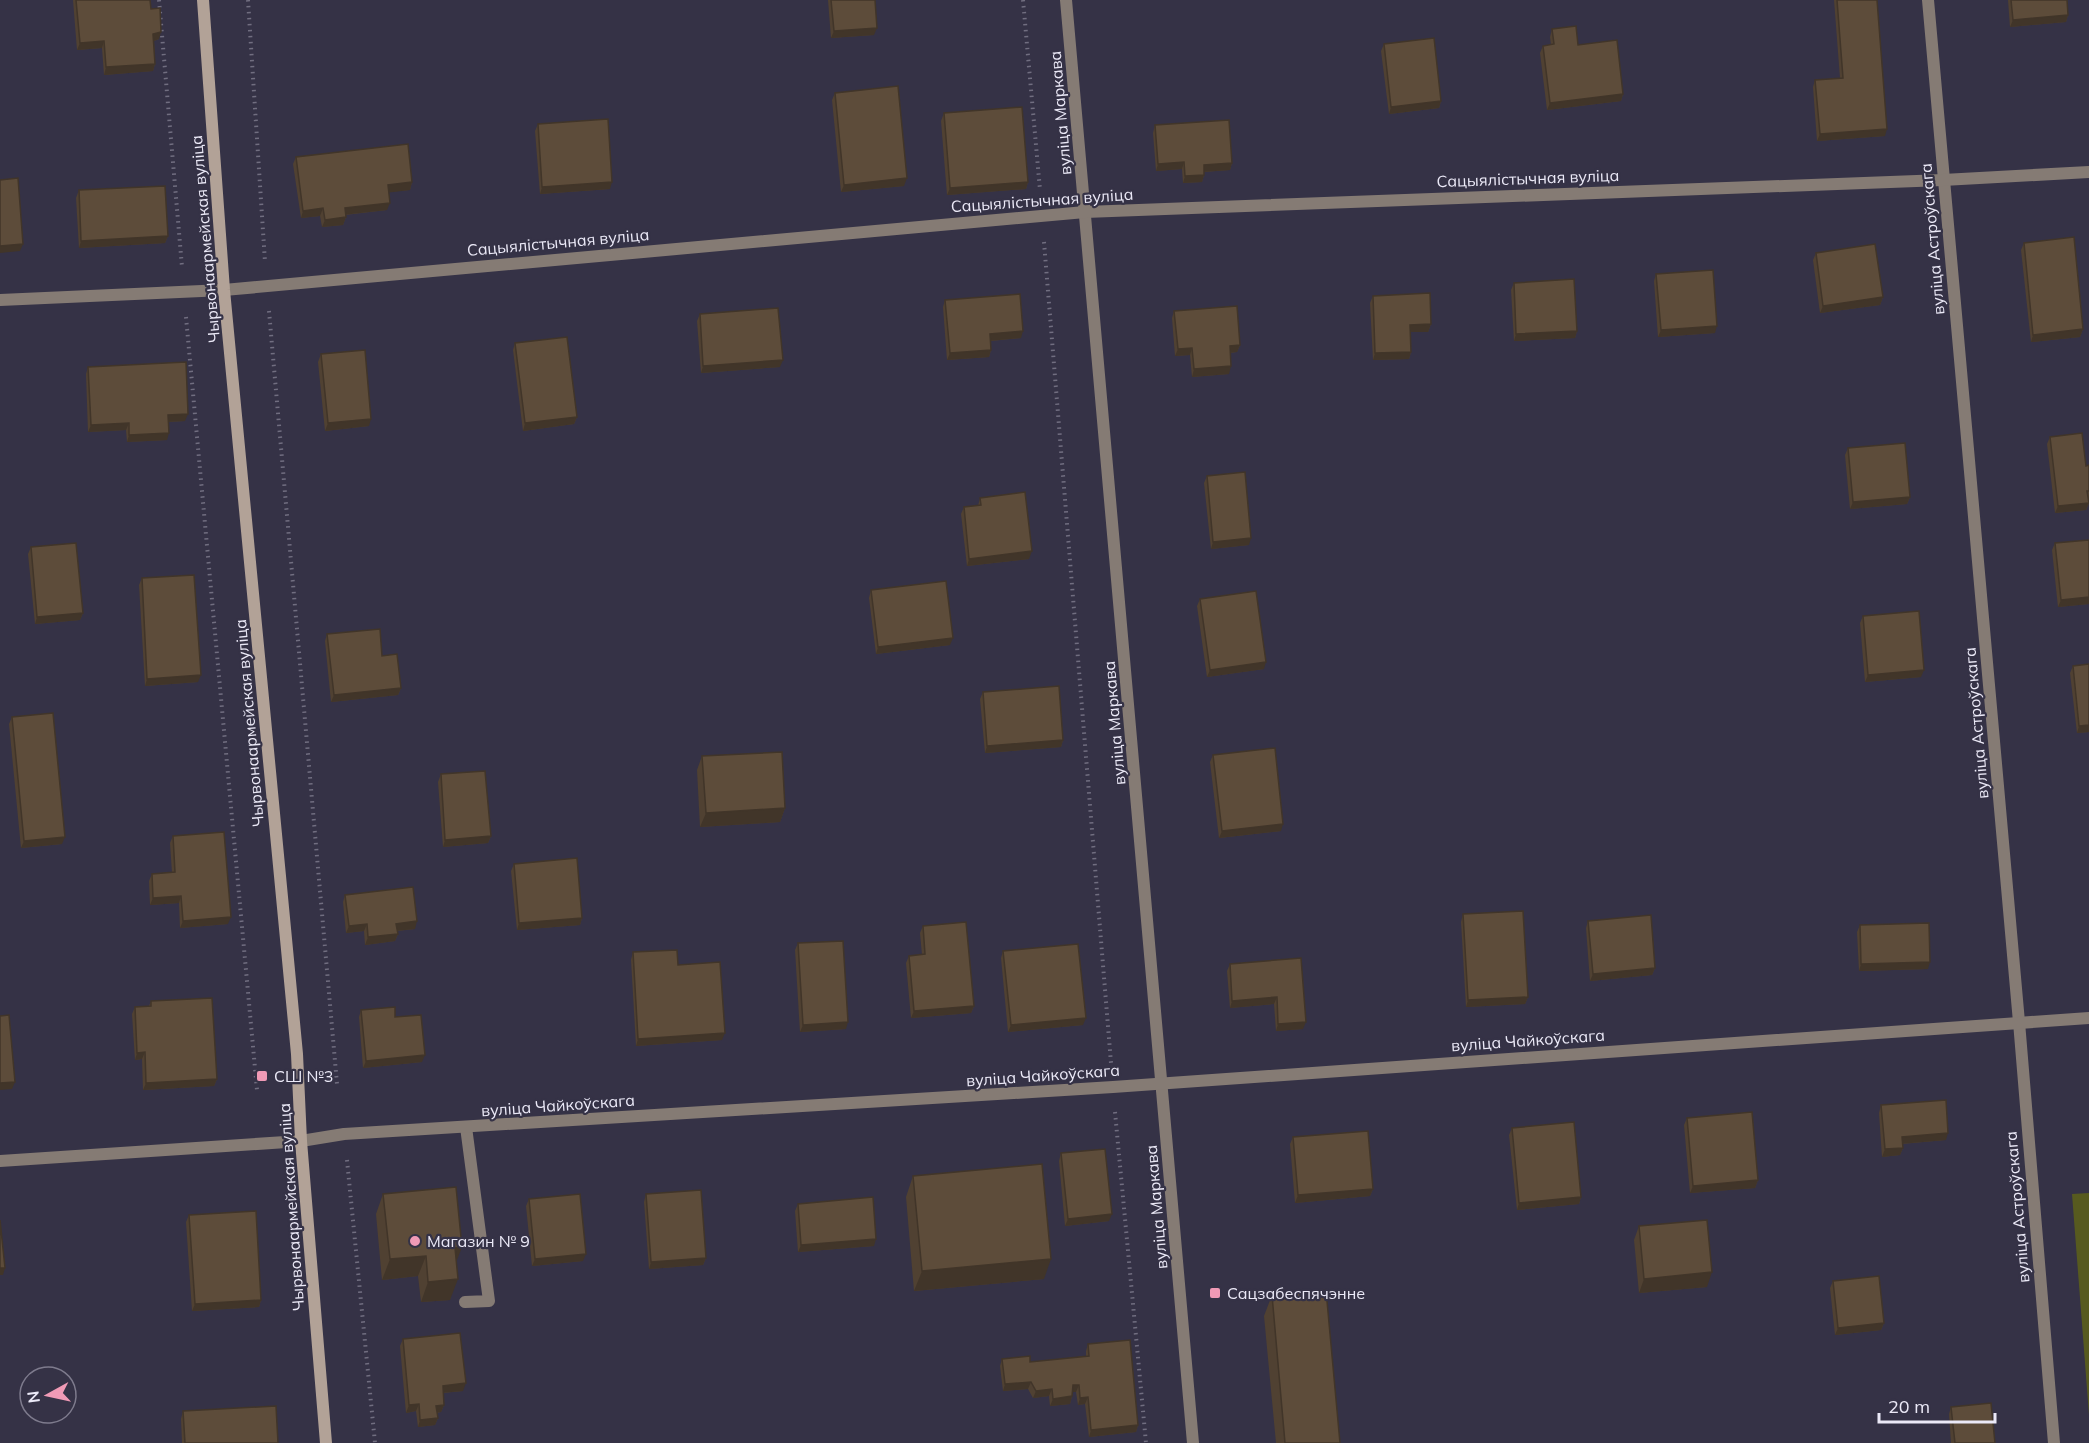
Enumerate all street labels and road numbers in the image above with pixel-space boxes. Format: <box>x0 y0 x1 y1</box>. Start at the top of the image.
street label: вуліца Маркава <box>1045 50 1075 176</box>
street label: Чырвонаармейская вуліца <box>186 134 224 344</box>
street label: вуліца Астроўскага <box>1915 162 1949 316</box>
street label: Сацыялістычная вуліца <box>1436 165 1620 191</box>
street label: Сацыялістычная вуліца <box>950 184 1134 216</box>
street label: Сацыялістычная вуліца <box>466 224 650 260</box>
street label: Чырвонаармейская вуліца <box>230 618 268 828</box>
street label: вуліца Астроўскага <box>1959 646 1993 800</box>
street label: вуліца Маркава <box>1099 660 1129 786</box>
street label: вуліца Чайкоўскага <box>1450 1025 1606 1055</box>
street label: вуліца Чайкоўскага <box>965 1060 1121 1090</box>
street label: вуліца Чайкоўскага <box>480 1090 636 1120</box>
street label: Чырвонаармейская вуліца <box>274 1102 308 1312</box>
street label: вуліца Астроўскага <box>2000 1130 2034 1284</box>
street label: вуліца Маркава <box>1141 1144 1171 1270</box>

